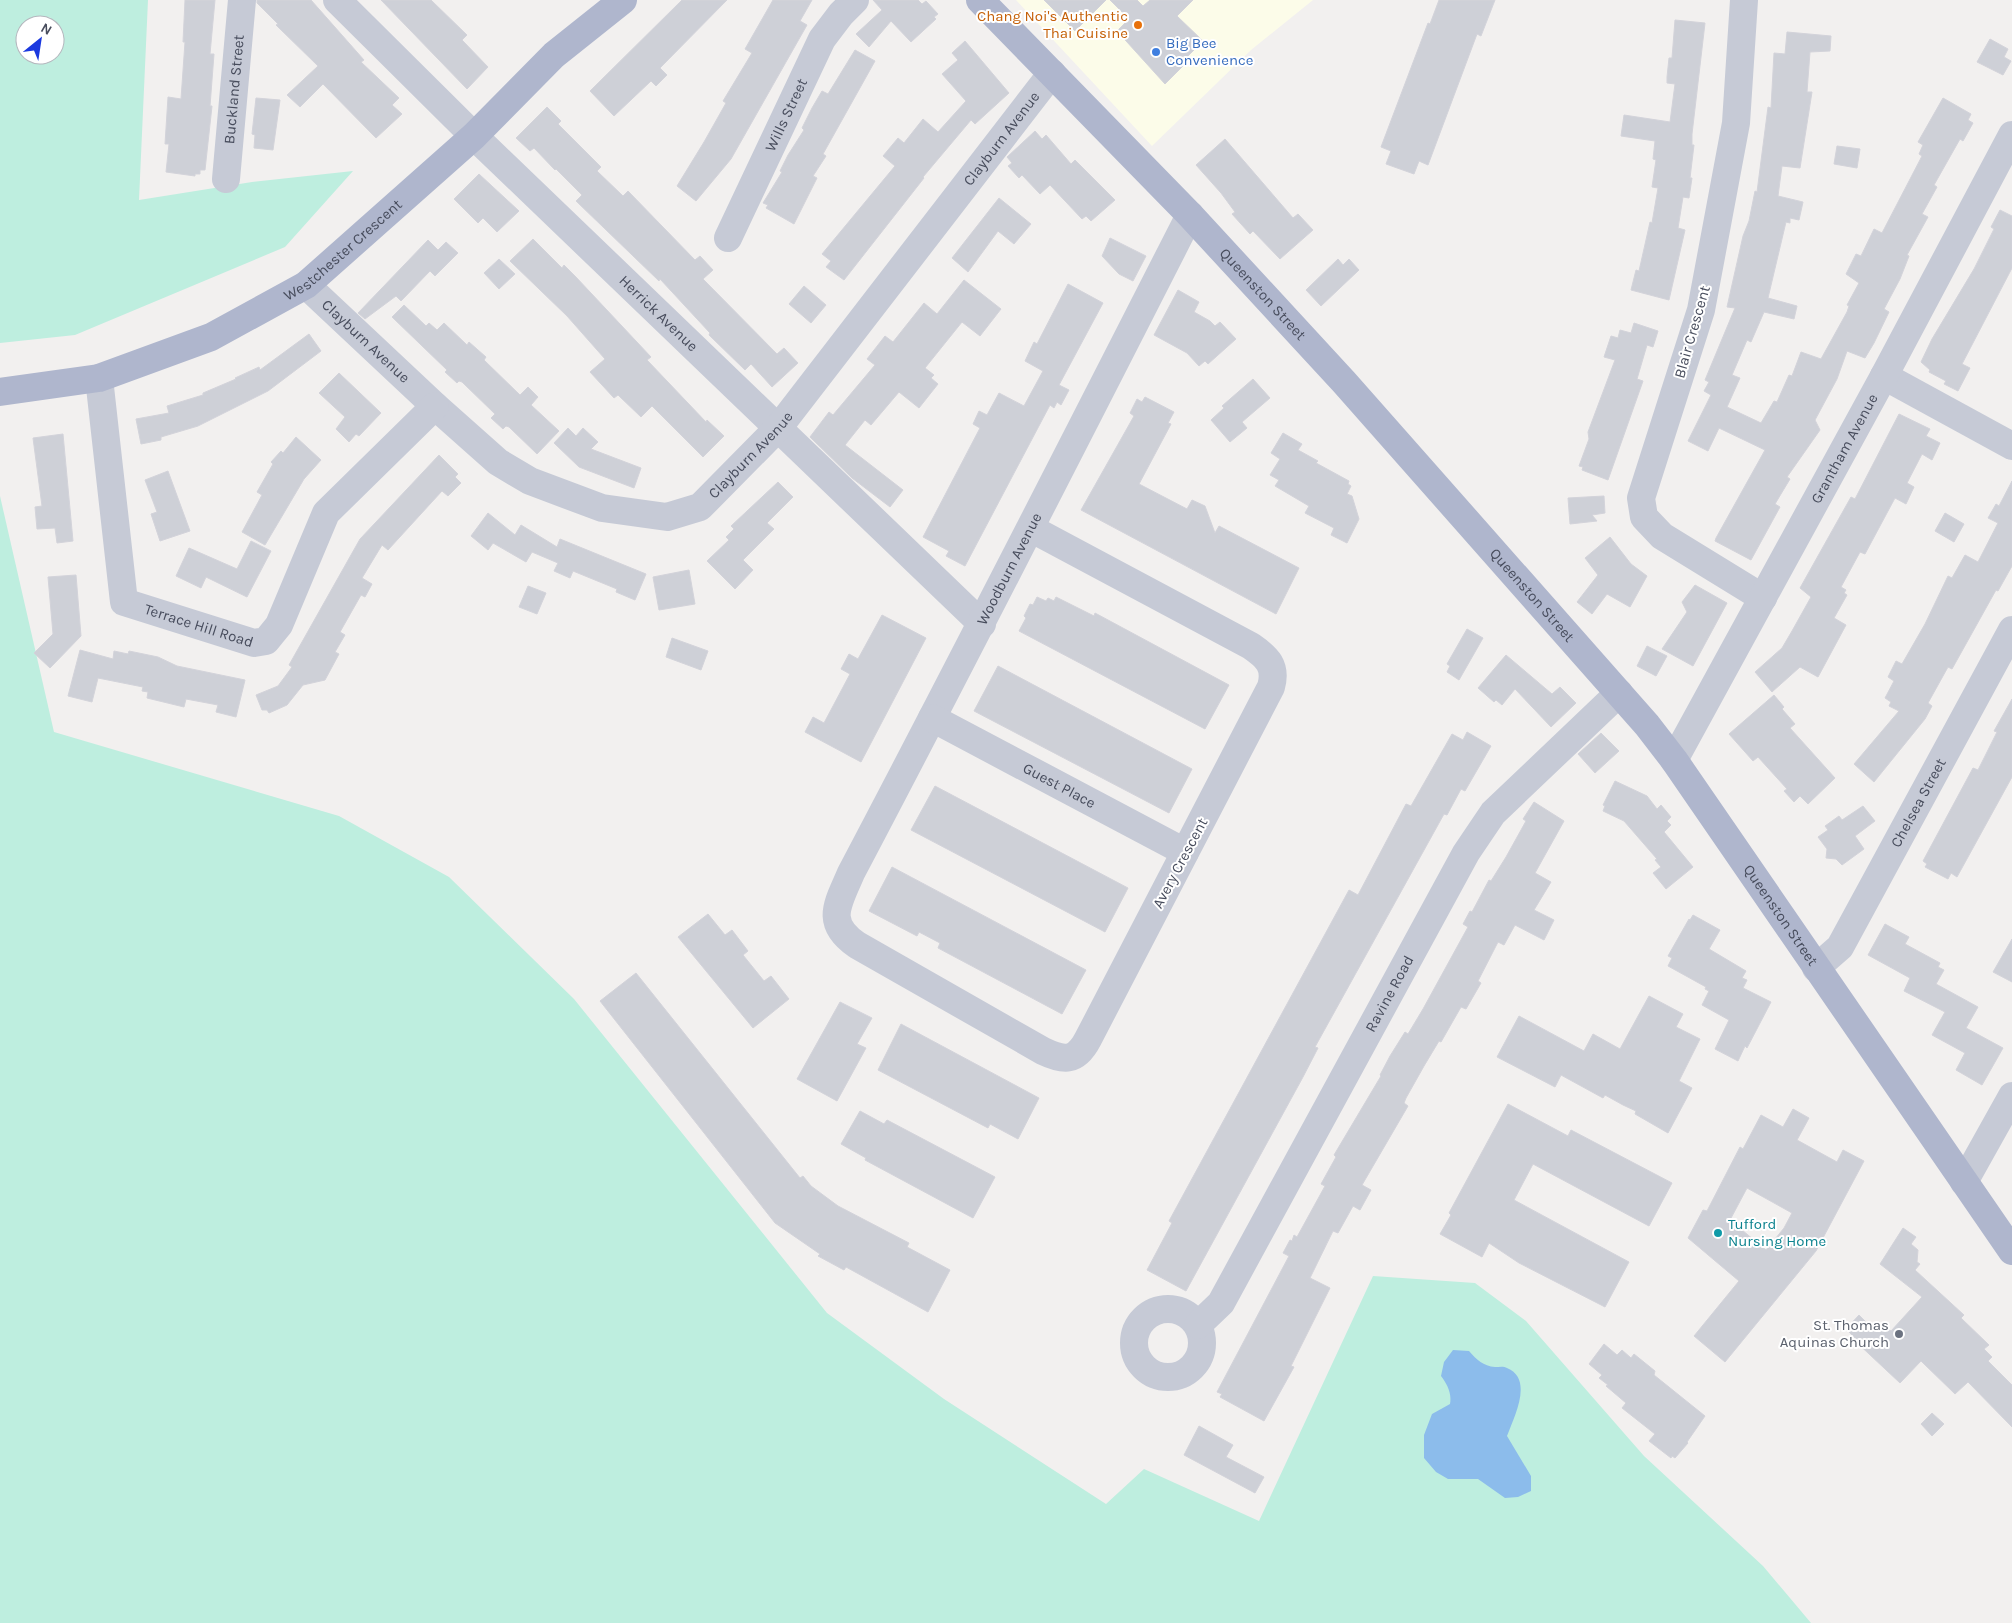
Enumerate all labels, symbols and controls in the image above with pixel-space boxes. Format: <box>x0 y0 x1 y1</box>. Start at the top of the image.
place label: Chang Noi's Authentic Thai Cuisine <box>977 7 1128 42</box>
north arrow <box>15 15 65 65</box>
text: N <box>38 19 55 39</box>
marker: Chang Noi's Authentic Thai Cuisine <box>1132 19 1144 31</box>
street label: Buckland Street <box>220 34 248 145</box>
place label: Big Bee Convenience <box>1166 34 1253 69</box>
marker: Big Bee Convenience <box>1150 46 1162 58</box>
street label: Wills Street <box>761 75 811 155</box>
street label: Clayburn Avenue <box>959 88 1043 189</box>
street label: Westchester Crescent <box>280 195 406 305</box>
street label: Queenston Street <box>1216 244 1310 344</box>
street label: Herrick Avenue <box>615 271 702 355</box>
street label: Blair Crescent <box>1670 283 1714 380</box>
street label: Clayburn Avenue <box>318 296 414 387</box>
street label: Grantham Avenue <box>1807 391 1882 507</box>
street label: Clayburn Avenue <box>705 408 797 502</box>
street label: Woodburn Avenue <box>973 510 1045 628</box>
street label: Queenston Street <box>1486 545 1579 646</box>
street label: Terrace Hill Road <box>142 600 256 651</box>
street label: Chelsea Street <box>1887 755 1950 850</box>
street label: Guest Place <box>1020 759 1099 812</box>
street label: Avery Crescent <box>1149 814 1212 911</box>
street label: Queenston Street <box>1740 861 1822 970</box>
street label: Ravine Road <box>1361 952 1417 1035</box>
place label: Tufford Nursing Home <box>1728 1215 1826 1250</box>
marker: Tufford Nursing Home <box>1712 1227 1724 1239</box>
place label: St. Thomas Aquinas Church <box>1780 1316 1889 1351</box>
marker: St. Thomas Aquinas Church <box>1893 1328 1905 1340</box>

